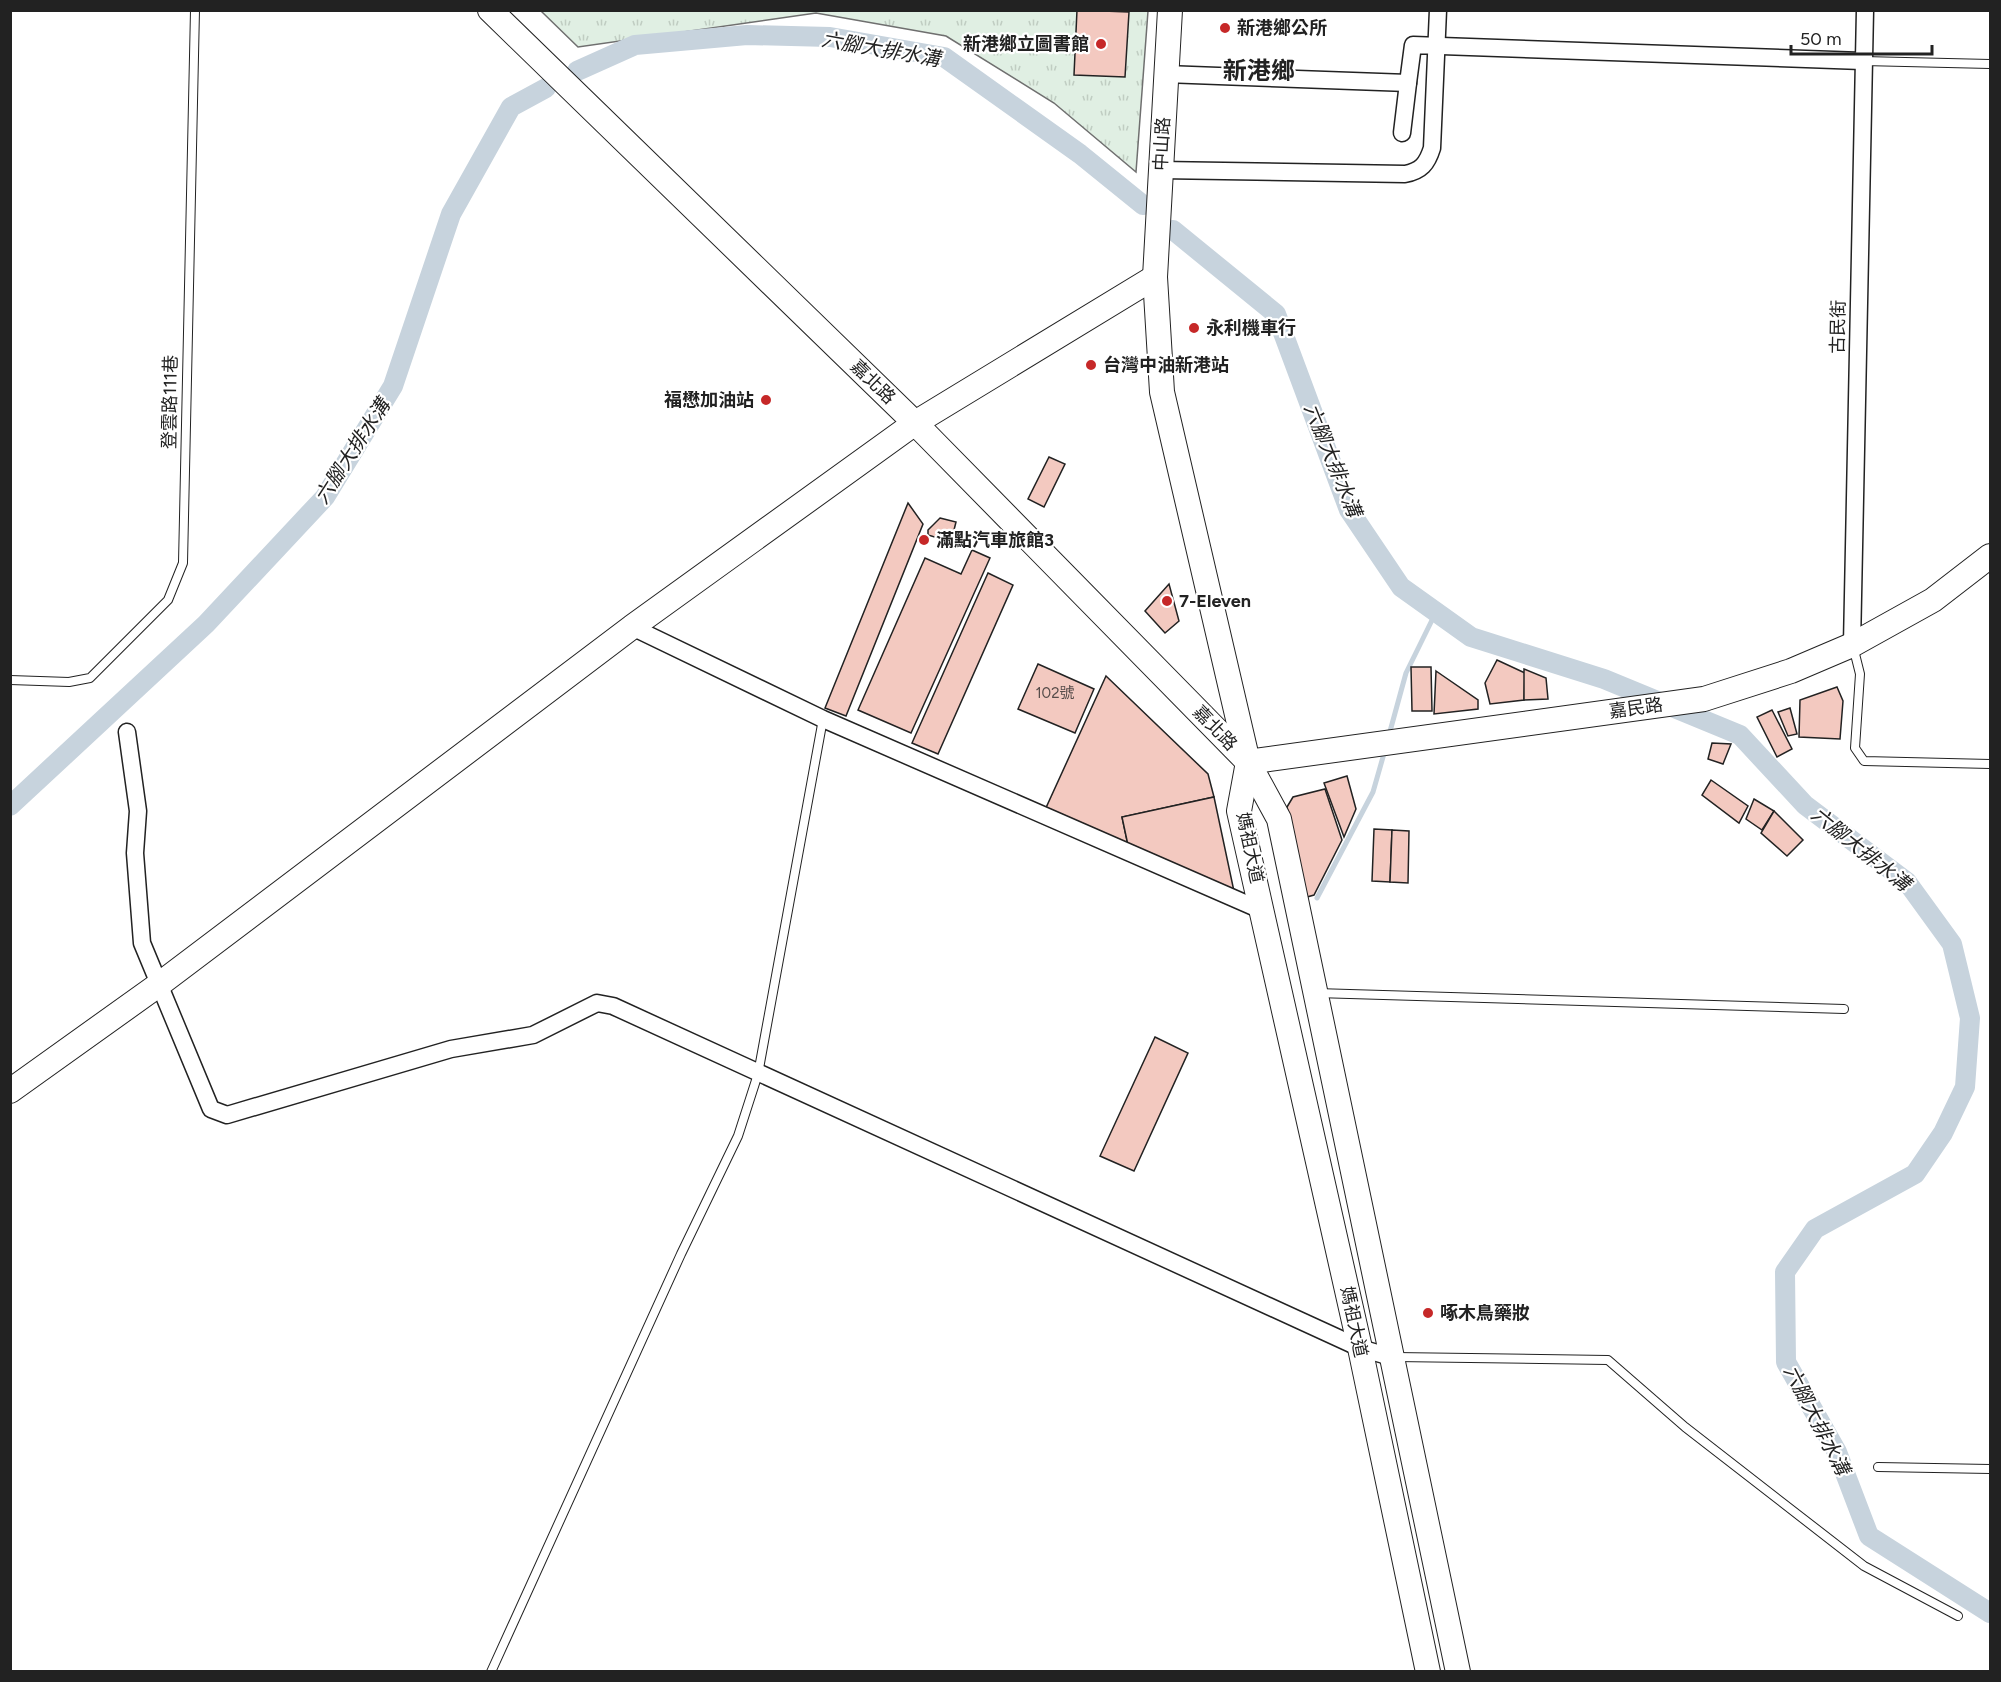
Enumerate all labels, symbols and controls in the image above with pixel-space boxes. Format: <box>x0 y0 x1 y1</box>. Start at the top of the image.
place label: 新港鄉公所 <box>1237 17 1327 39</box>
scale bar <box>1791 18 1932 56</box>
marker: 新港鄉公所 <box>1218 21 1232 35</box>
water label: 六腳大排水溝 <box>820 27 945 72</box>
text: 50 m <box>1800 28 1842 50</box>
place label: 新港鄉立圖書館 <box>963 33 1089 55</box>
marker: 新港鄉立圖書館 <box>1094 37 1108 51</box>
district label: 新港鄉 <box>1223 56 1295 85</box>
street label: 中山路 <box>1150 116 1174 172</box>
street label: 古民街 <box>1827 300 1849 354</box>
place label: 永利機車行 <box>1206 317 1296 339</box>
marker: 永利機車行 <box>1187 321 1201 335</box>
place label: 台灣中油新港站 <box>1103 354 1229 376</box>
street label: 登雲路111巷 <box>158 355 182 449</box>
street label: 嘉北路 <box>846 355 900 409</box>
marker: 台灣中油新港站 <box>1084 358 1098 372</box>
place label: 福懋加油站 <box>664 389 754 411</box>
water label: 六腳大排水溝 <box>309 392 396 508</box>
marker: 福懋加油站 <box>759 393 773 407</box>
water label: 六腳大排水溝 <box>1299 400 1368 523</box>
place label: 滿點汽車旅館3 <box>936 529 1054 551</box>
marker: 滿點汽車旅館3 <box>917 533 931 547</box>
place label: 7-Eleven <box>1179 590 1251 612</box>
marker: 7-Eleven <box>1160 594 1174 608</box>
house number: 102號 <box>1035 684 1075 702</box>
street label: 嘉民路 <box>1608 693 1664 723</box>
street label: 嘉北路 <box>1188 701 1242 755</box>
water label: 六腳大排水溝 <box>1807 802 1918 898</box>
street label: 媽祖大道 <box>1232 810 1268 886</box>
street label: 媽祖大道 <box>1336 1284 1372 1360</box>
place label: 啄木鳥藥妝 <box>1440 1302 1530 1324</box>
marker: 啄木鳥藥妝 <box>1421 1306 1435 1320</box>
water label: 六腳大排水溝 <box>1779 1361 1856 1482</box>

